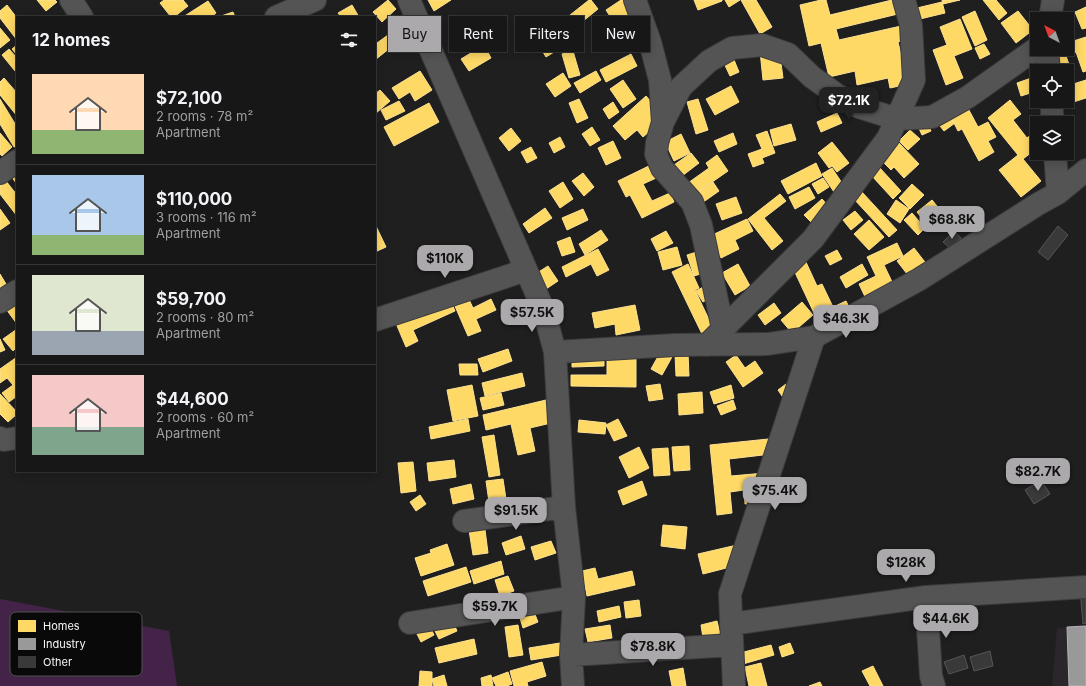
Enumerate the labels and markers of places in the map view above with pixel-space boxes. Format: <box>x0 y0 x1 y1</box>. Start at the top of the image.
pin: $72.1K <box>816 87 882 121</box>
pin: $68.8K <box>919 206 985 240</box>
pin: $110K <box>417 245 473 279</box>
pin: $57.5K <box>499 299 565 333</box>
pin: $46.3K <box>813 305 879 339</box>
pin: $82.7K <box>1005 458 1071 492</box>
pin: $75.4K <box>742 477 808 511</box>
pin: $91.5K <box>483 497 549 531</box>
pin: $128K <box>878 549 934 583</box>
pin: $59.7K <box>462 593 528 627</box>
pin: $44.6K <box>913 605 979 639</box>
pin: $78.8K <box>620 633 686 667</box>

